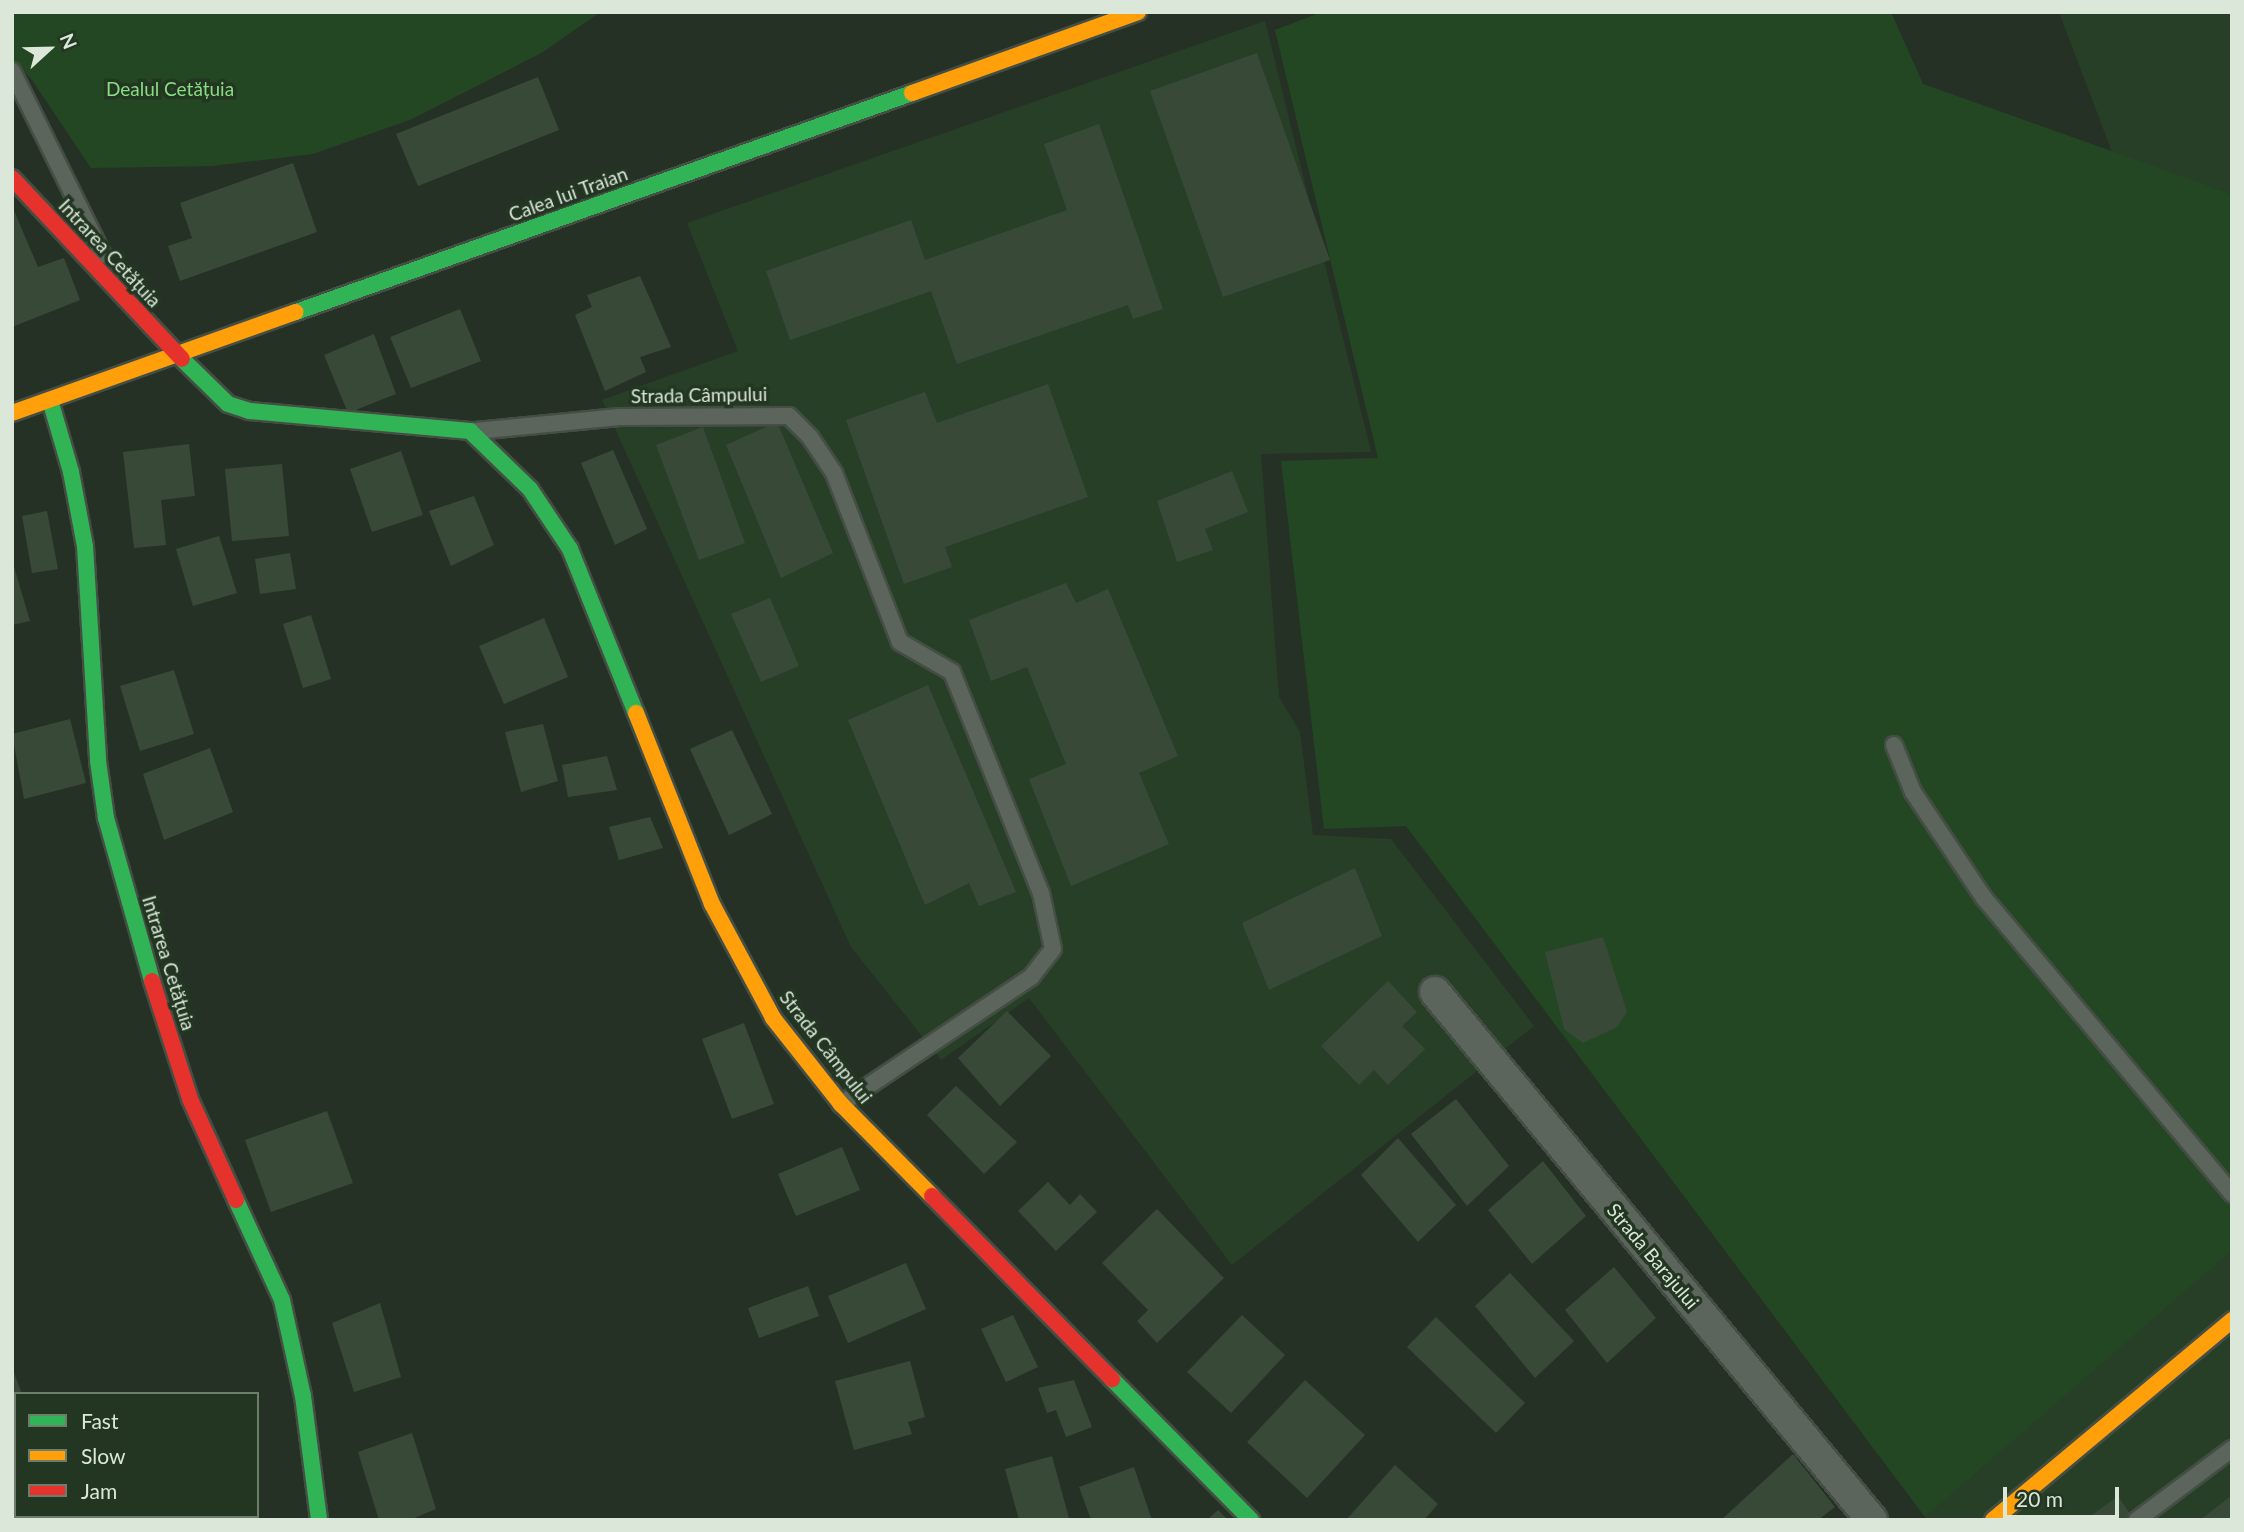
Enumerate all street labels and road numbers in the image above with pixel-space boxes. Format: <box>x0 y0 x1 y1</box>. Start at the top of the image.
street label: Calea lui Traian <box>505 162 631 226</box>
street label: Intrarea Cetățuia <box>54 194 166 312</box>
street label: Strada Câmpului <box>631 382 767 408</box>
street label: Intrarea Cetățuia <box>138 893 200 1033</box>
street label: Strada Câmpului <box>775 986 877 1108</box>
street label: Strada Barajului <box>1602 1199 1704 1313</box>

